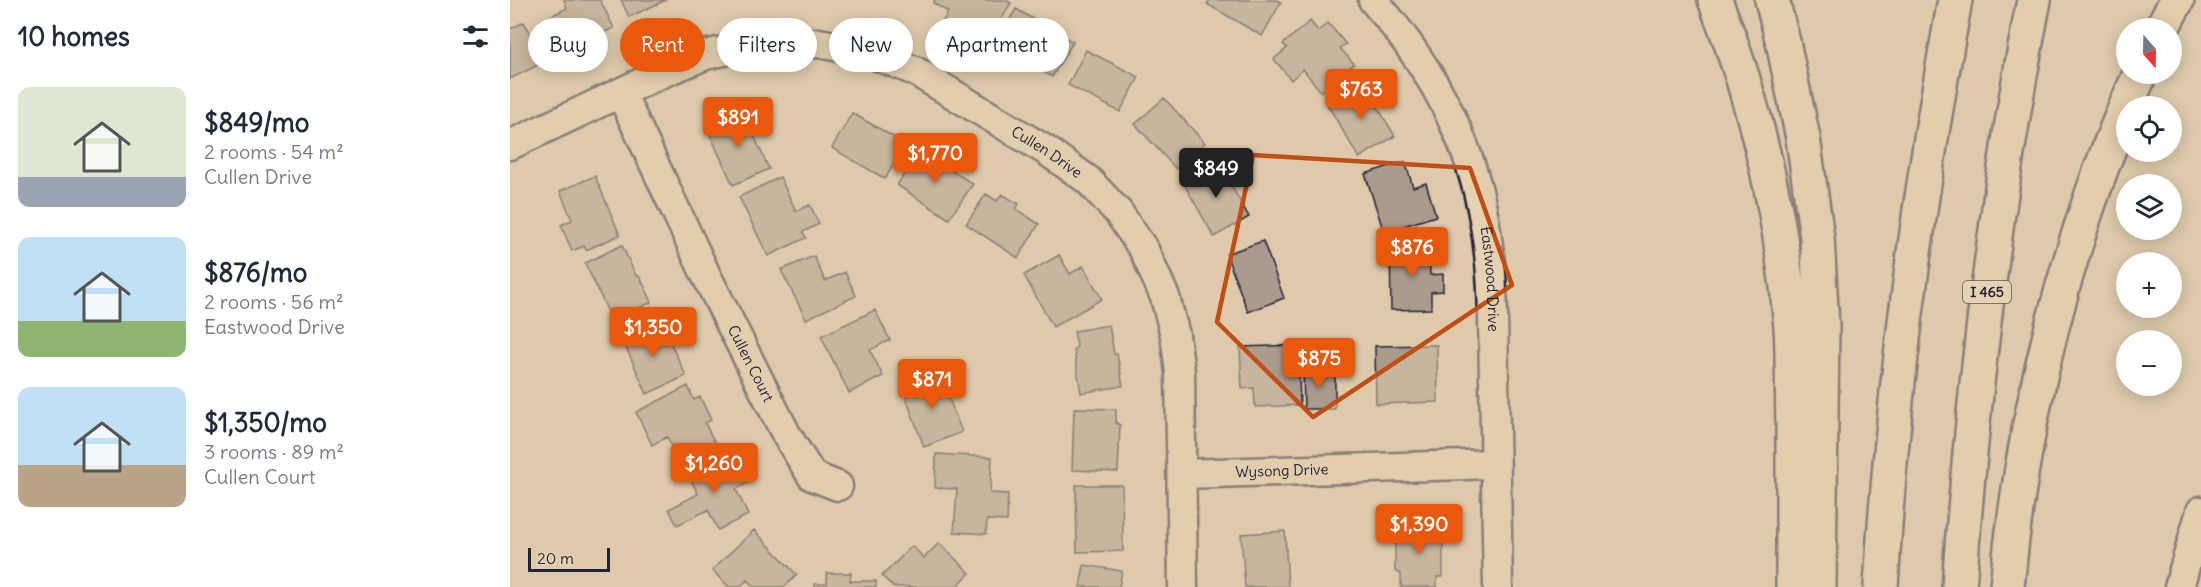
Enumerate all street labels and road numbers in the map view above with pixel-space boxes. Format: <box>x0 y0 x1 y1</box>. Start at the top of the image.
street label: Cullen Drive <box>1008 122 1086 182</box>
street label: Eastwood Drive <box>1476 225 1503 332</box>
road number: I 465 <box>1963 281 2011 303</box>
street label: Cullen Court <box>724 322 778 405</box>
street label: Wysong Drive <box>1235 459 1329 481</box>

